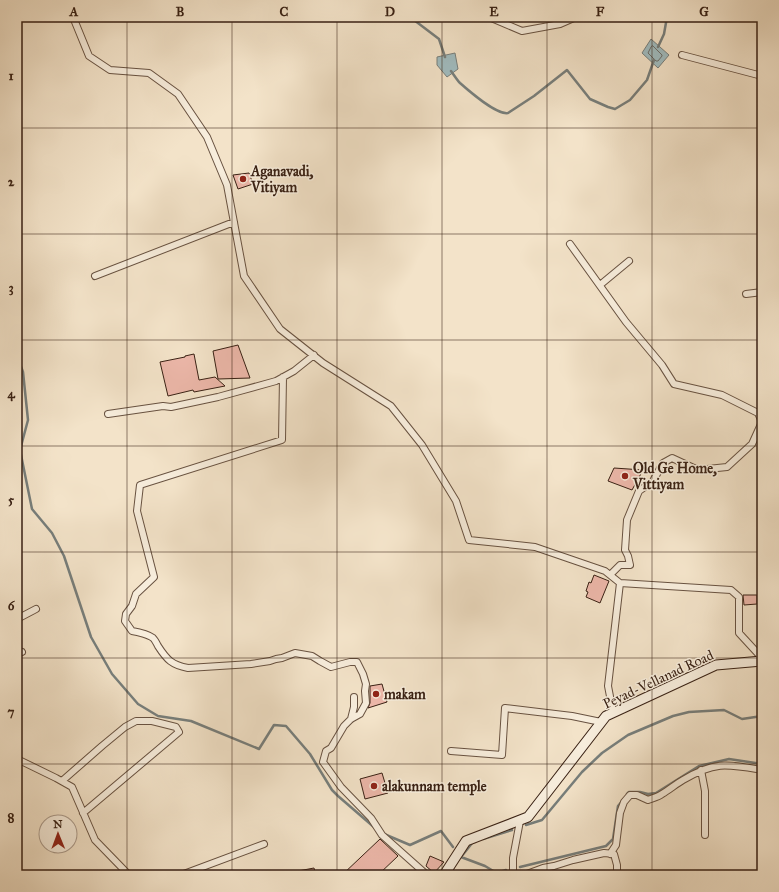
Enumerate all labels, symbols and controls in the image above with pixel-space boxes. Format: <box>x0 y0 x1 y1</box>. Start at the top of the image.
text: A <box>69 4 79 20</box>
text: B <box>176 4 185 20</box>
text: C <box>280 4 289 20</box>
text: D <box>385 4 395 20</box>
text: E <box>489 4 499 20</box>
text: F <box>596 4 605 20</box>
text: G <box>699 4 709 20</box>
text: 1 <box>8 68 14 84</box>
place label: Aganavadi, Vitiyam <box>250 163 314 197</box>
text: 2 <box>8 174 15 190</box>
marker: Aganavadi, Vitiyam <box>238 174 248 184</box>
text: 3 <box>8 280 14 296</box>
text: 4 <box>7 386 15 402</box>
place label: Old Ge Home, Vittiyam <box>632 460 717 494</box>
marker: Old Ge Home, Vittiyam <box>620 471 630 481</box>
text: 5 <box>8 492 15 508</box>
text: 6 <box>8 598 16 614</box>
street label: Peyad-Vellanad Road <box>600 646 716 713</box>
place label: makam <box>383 686 426 703</box>
marker: makam <box>371 689 381 699</box>
text: 7 <box>8 704 15 720</box>
place label: alakunnam temple <box>382 778 487 796</box>
marker: alakunnam temple <box>369 781 379 791</box>
text: 8 <box>8 810 15 826</box>
north arrow <box>38 814 78 854</box>
text: N <box>53 818 63 831</box>

